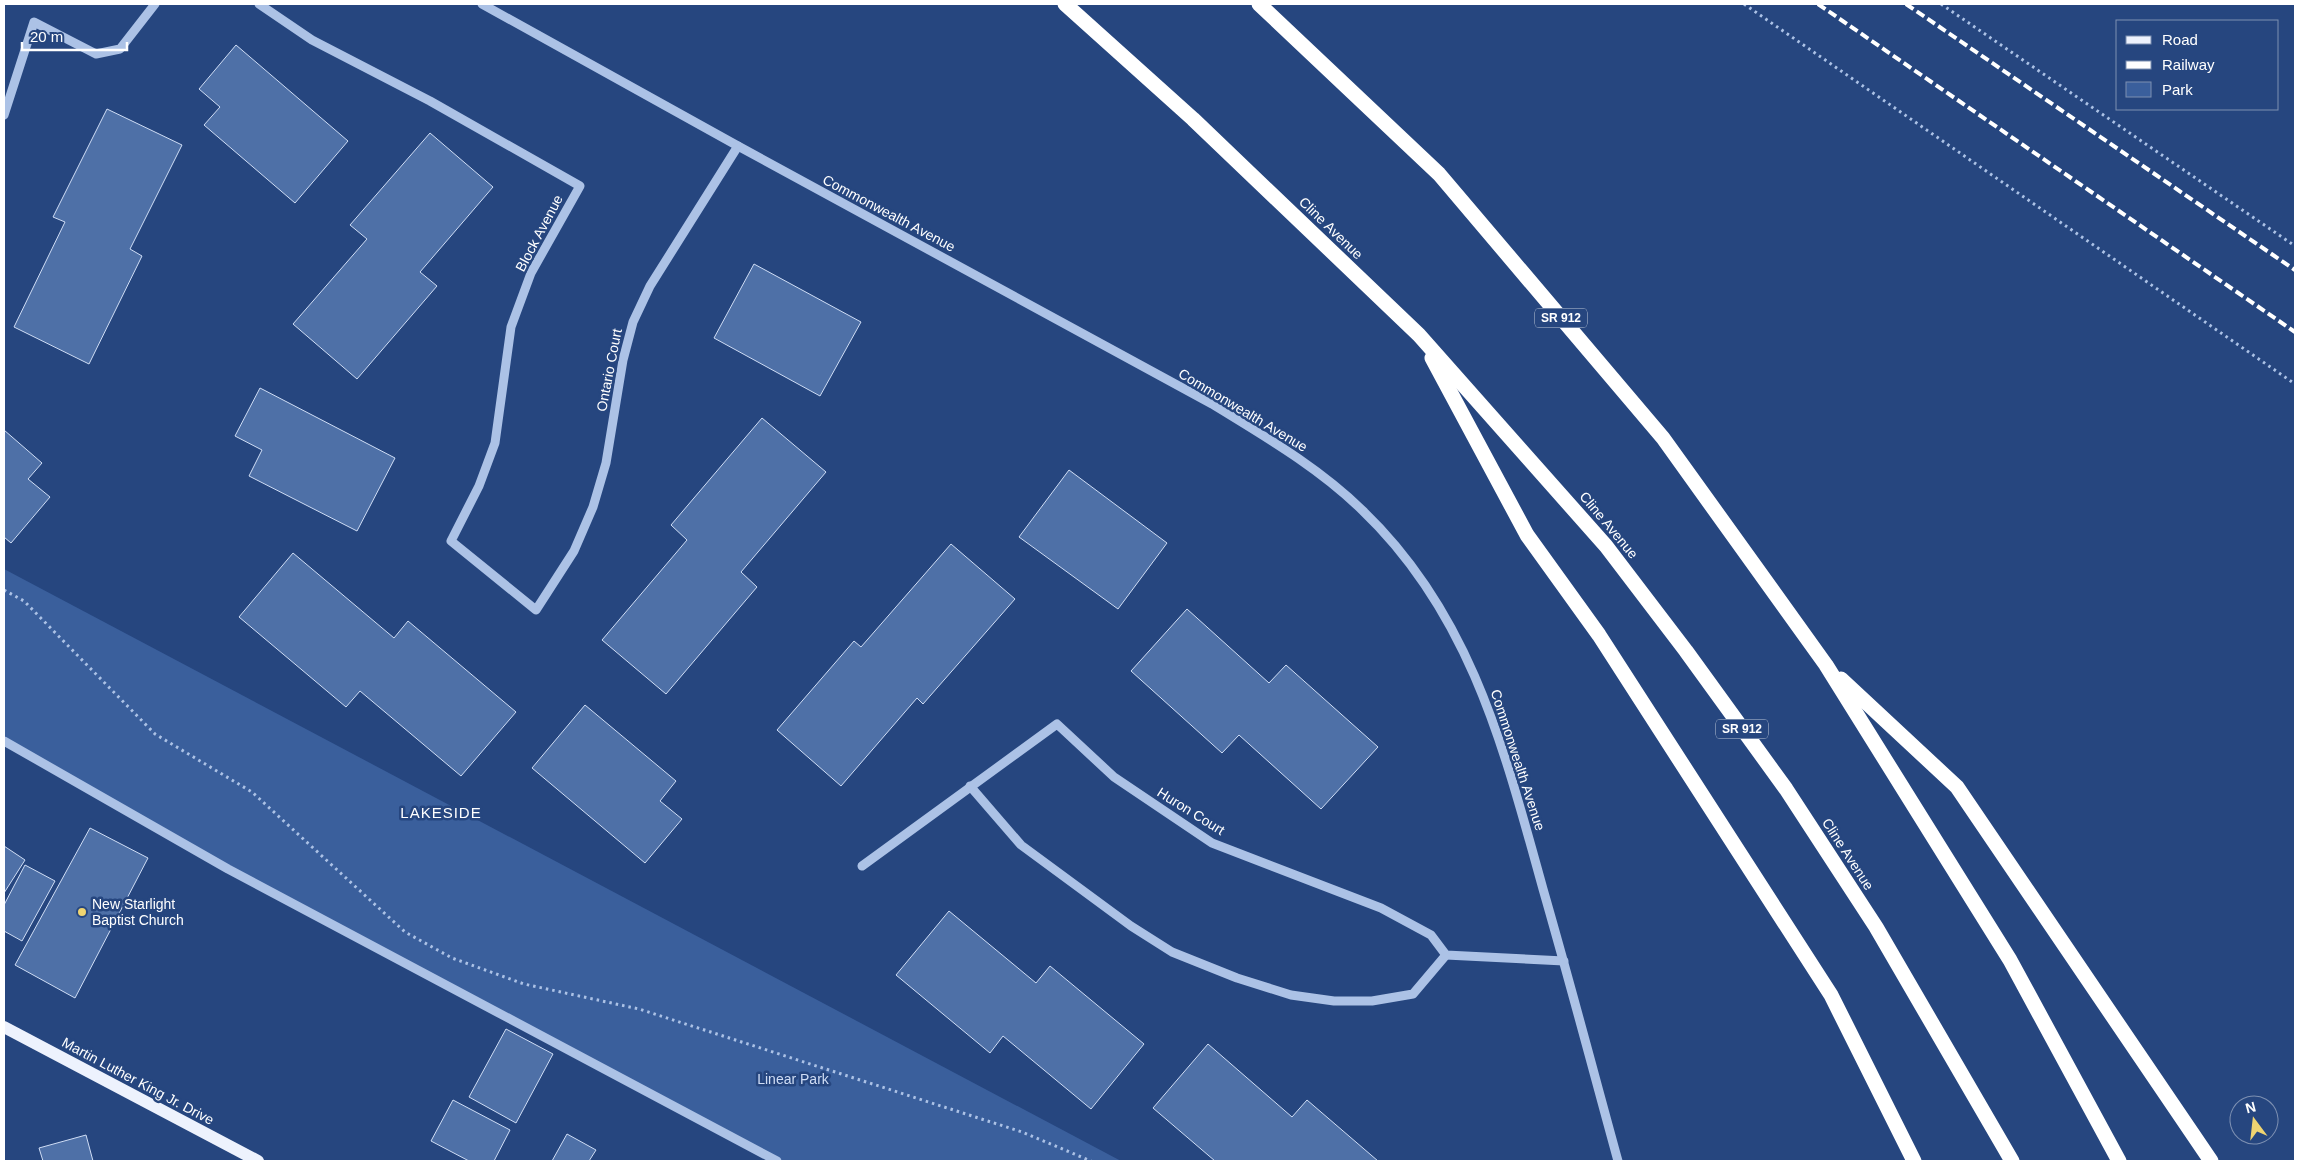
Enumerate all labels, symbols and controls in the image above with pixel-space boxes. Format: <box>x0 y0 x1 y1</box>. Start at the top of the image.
scale bar <box>22 20 128 52</box>
legend <box>2116 20 2279 110</box>
text: 20 m <box>30 28 63 45</box>
text: Road <box>2162 31 2198 48</box>
text: Railway <box>2162 56 2215 73</box>
text: Park <box>2162 81 2193 98</box>
street label: Commonwealth Avenue <box>820 171 958 255</box>
street label: Block Avenue <box>512 192 566 274</box>
street label: Cline Avenue <box>1296 194 1366 262</box>
road number: SR 912 <box>1535 308 1587 328</box>
street label: Ontario Court <box>593 327 625 413</box>
street label: Commonwealth Avenue <box>1176 365 1311 455</box>
street label: Cline Avenue <box>1576 488 1642 562</box>
street label: Commonwealth Avenue <box>1488 687 1548 833</box>
road number: SR 912 <box>1716 720 1768 739</box>
street label: Huron Court <box>1154 784 1228 838</box>
district label: LAKESIDE <box>400 804 482 821</box>
street label: Cline Avenue <box>1819 815 1877 893</box>
place label: New Starlight Baptist Church <box>92 896 184 928</box>
marker: New Starlight Baptist Church <box>76 906 88 918</box>
street label: Martin Luther King Jr. Drive <box>59 1034 217 1128</box>
park label: Linear Park <box>757 1071 830 1087</box>
north arrow <box>2229 1095 2279 1145</box>
text: N <box>2244 1098 2258 1116</box>

